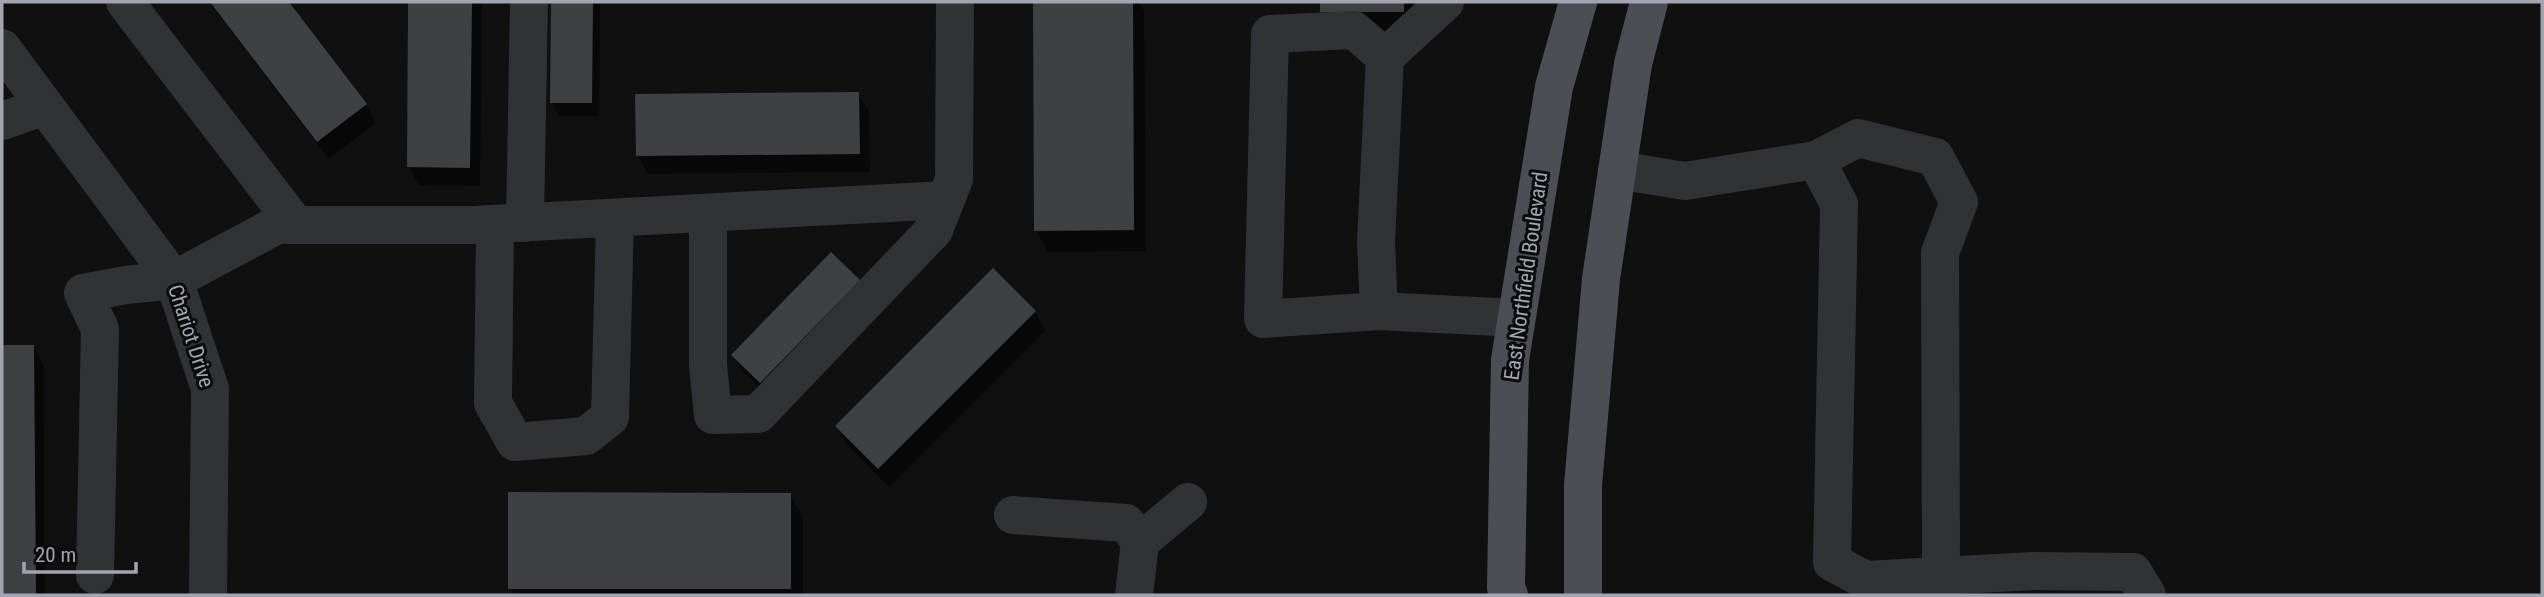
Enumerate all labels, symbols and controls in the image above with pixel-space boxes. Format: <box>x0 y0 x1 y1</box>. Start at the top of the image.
street label: East Northfield Boulevard <box>1499 170 1553 382</box>
street label: Chariot Drive <box>163 282 219 391</box>
scale bar <box>24 530 136 574</box>
text: 20 m <box>35 543 76 567</box>

